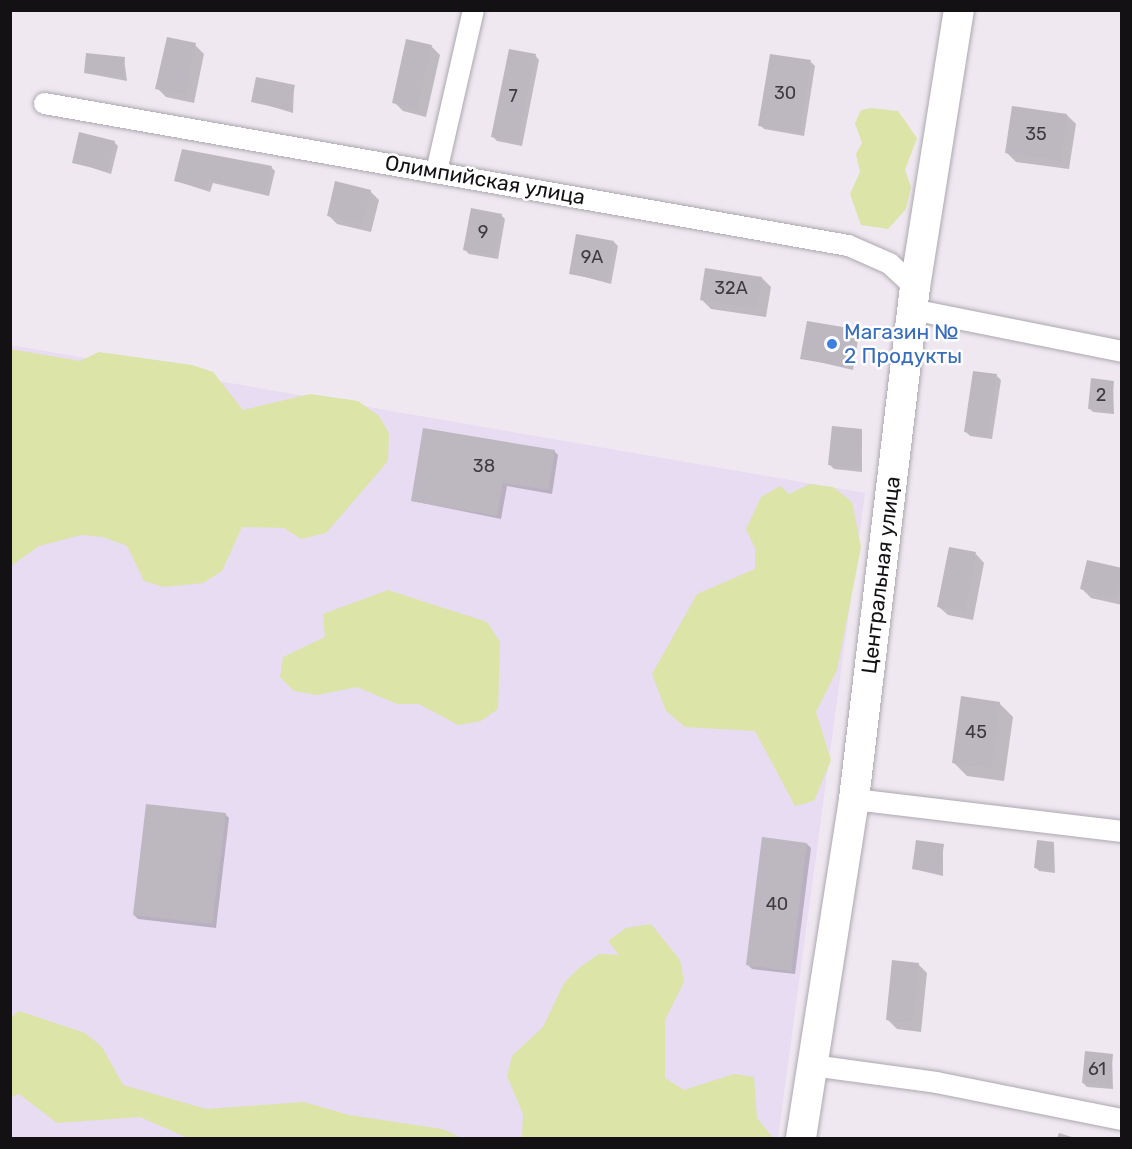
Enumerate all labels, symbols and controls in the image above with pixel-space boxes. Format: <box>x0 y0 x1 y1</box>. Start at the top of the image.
house number: 30 <box>774 82 796 104</box>
house number: 7 <box>508 85 518 107</box>
house number: 35 <box>1025 123 1047 145</box>
street label: Олимпийская улица <box>383 150 587 210</box>
house number: 9 <box>478 221 488 243</box>
house number: 9А <box>581 246 603 268</box>
house number: 32А <box>714 277 748 299</box>
place label: Магазин № 2 Продукты <box>844 319 962 369</box>
marker: Магазин № 2 Продукты <box>825 337 839 351</box>
house number: 2 <box>1096 384 1106 406</box>
house number: 38 <box>473 455 495 477</box>
street label: Центральная улица <box>856 475 906 675</box>
house number: 45 <box>965 721 987 743</box>
house number: 40 <box>766 893 788 915</box>
house number: 61 <box>1088 1058 1106 1080</box>

